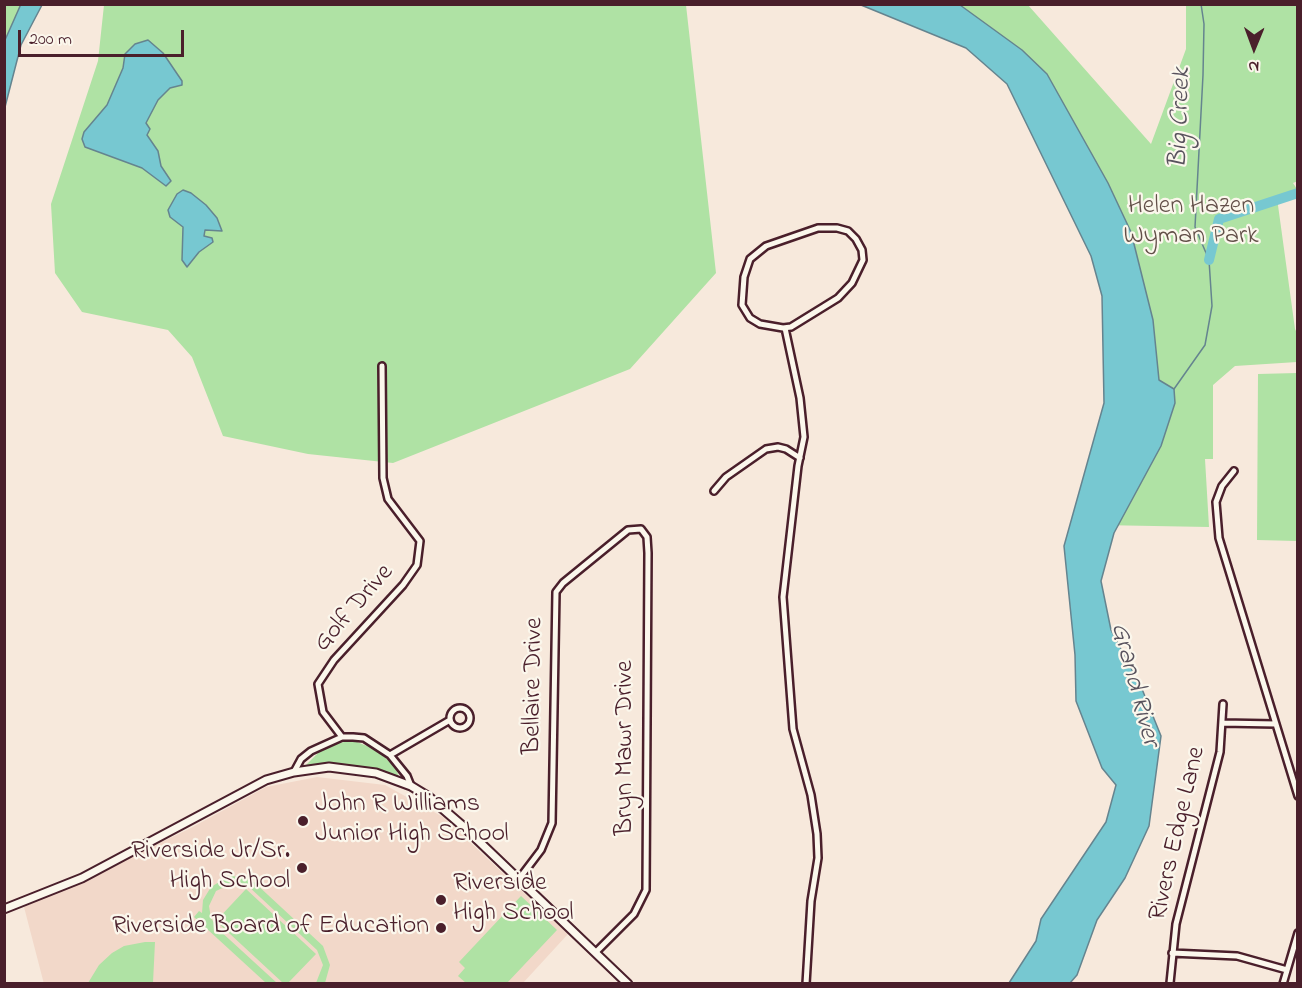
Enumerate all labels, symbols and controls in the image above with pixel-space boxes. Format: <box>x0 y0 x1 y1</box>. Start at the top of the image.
scale bar <box>21 18 188 56</box>
north arrow <box>1224 18 1284 78</box>
text: 200 m <box>29 27 72 53</box>
text: N <box>1248 54 1259 78</box>
water label: Big Creek <box>1164 67 1200 169</box>
park label: Helen Hazen Wyman Park <box>1123 192 1259 254</box>
street label: Golf Drive <box>308 559 402 659</box>
street label: Bellaire Drive <box>518 617 552 755</box>
water label: Grand River <box>1101 620 1165 750</box>
street label: Bryn Mawr Drive <box>611 660 643 836</box>
street label: Rivers Edge Lane <box>1144 744 1214 924</box>
place label: John R Williams Junior High School <box>315 790 509 852</box>
marker: John R Williams Junior High School <box>296 814 310 828</box>
place label: Riverside Jr/Sr. High School <box>131 837 290 898</box>
marker: Riverside Jr/Sr. High School <box>295 861 309 875</box>
place label: Riverside High School <box>453 869 574 930</box>
marker: Riverside High School <box>434 893 448 907</box>
place label: Riverside Board of Education <box>112 912 429 944</box>
marker: Riverside Board of Education <box>434 921 448 935</box>

